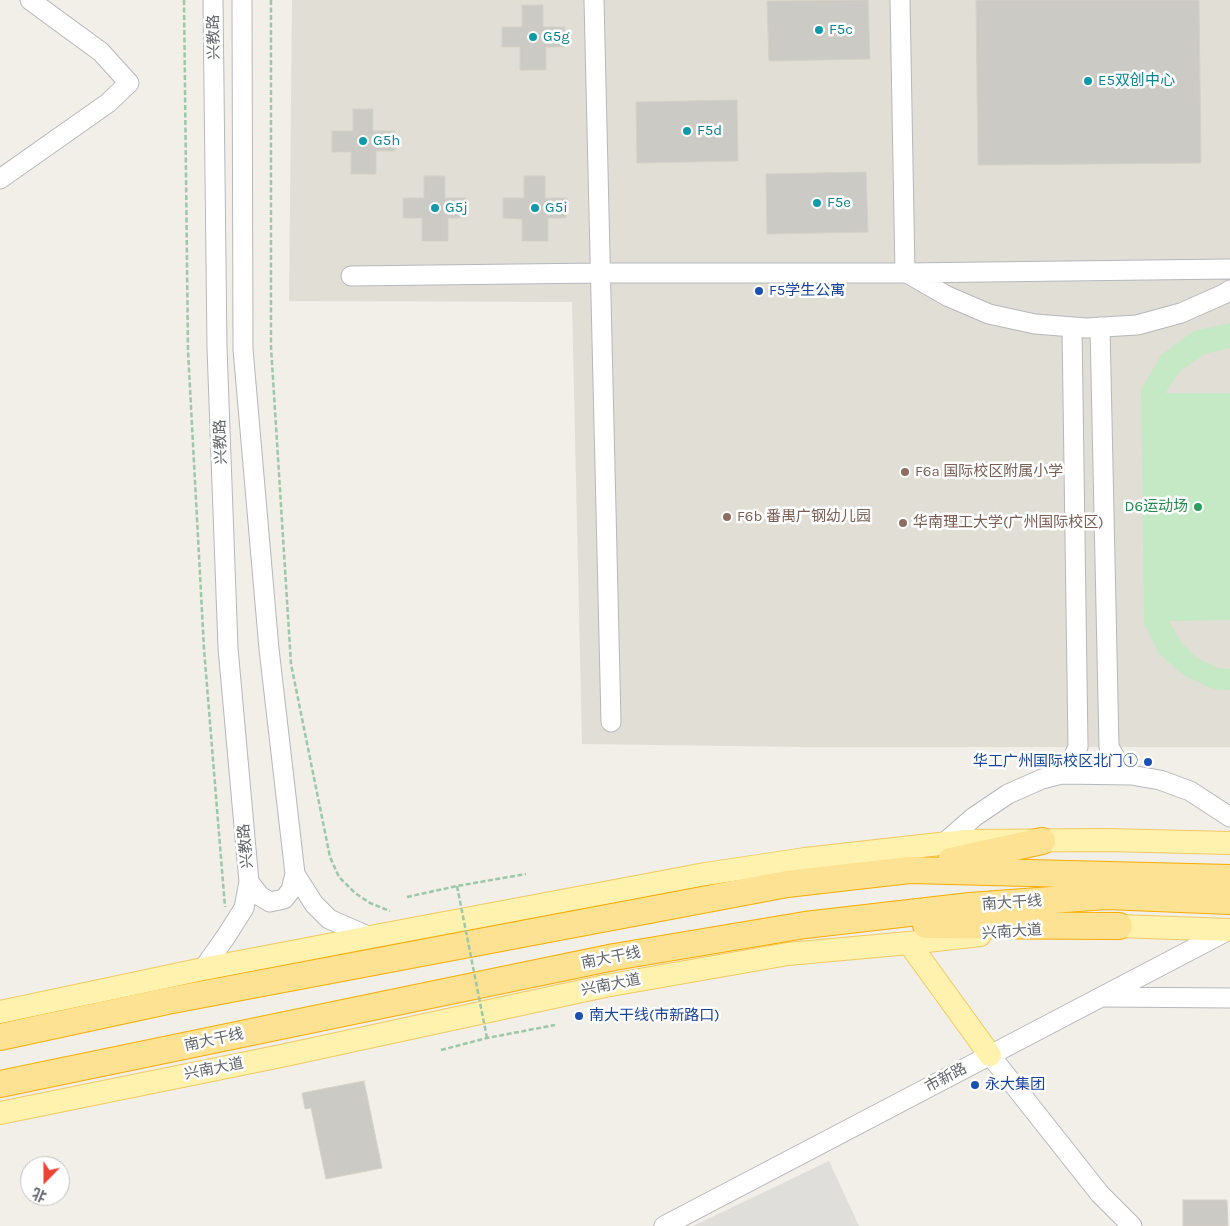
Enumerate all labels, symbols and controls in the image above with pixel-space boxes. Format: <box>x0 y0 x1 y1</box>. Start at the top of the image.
street label: 兴教路 <box>205 14 223 60</box>
place label: F5c <box>829 21 853 39</box>
marker: F5c <box>813 24 825 36</box>
place label: G5g <box>543 28 570 46</box>
marker: G5g <box>527 31 539 43</box>
place label: E5双创中心 <box>1098 72 1175 90</box>
marker: E5双创中心 <box>1082 75 1094 87</box>
place label: F5d <box>697 122 722 140</box>
marker: F5d <box>681 125 693 137</box>
place label: G5h <box>373 132 400 150</box>
marker: G5h <box>357 135 369 147</box>
place label: F5e <box>827 194 851 212</box>
marker: F5e <box>811 197 823 209</box>
place label: G5j <box>445 199 468 217</box>
place label: G5i <box>545 199 568 217</box>
marker: G5j <box>429 202 441 214</box>
marker: G5i <box>529 202 541 214</box>
place label: F5学生公寓 <box>769 282 845 300</box>
marker: F5学生公寓 <box>753 285 765 297</box>
street label: 兴教路 <box>211 419 231 465</box>
place label: F6a 国际校区附属小学 <box>915 463 1063 481</box>
marker: F6a 国际校区附属小学 <box>899 466 911 478</box>
place label: D6运动场 <box>1125 498 1188 516</box>
marker: D6运动场 <box>1192 501 1204 513</box>
place label: F6b 番禺广钢幼儿园 <box>737 508 871 526</box>
marker: F6b 番禺广钢幼儿园 <box>721 511 733 523</box>
place label: 华南理工大学(广州国际校区) <box>913 514 1104 532</box>
marker: 华南理工大学(广州国际校区) <box>897 517 909 529</box>
place label: 华工广州国际校区北门① <box>973 753 1138 771</box>
marker: 华工广州国际校区北门① <box>1142 756 1154 768</box>
street label: 兴教路 <box>235 823 257 869</box>
street label: 南大干线 <box>981 892 1043 914</box>
street label: 兴南大道 <box>981 921 1043 943</box>
street label: 南大干线 <box>580 943 642 973</box>
street label: 兴南大道 <box>580 970 642 1000</box>
place label: 南大干线(市新路口) <box>589 1007 720 1025</box>
marker: 南大干线(市新路口) <box>573 1010 585 1022</box>
street label: 南大干线 <box>183 1025 245 1055</box>
street label: 兴南大道 <box>183 1054 245 1084</box>
street label: 市新路 <box>922 1059 970 1097</box>
place label: 永大集团 <box>985 1076 1045 1094</box>
marker: 永大集团 <box>969 1079 981 1091</box>
north arrow <box>20 1156 70 1206</box>
text: 北 <box>30 1184 49 1205</box>

